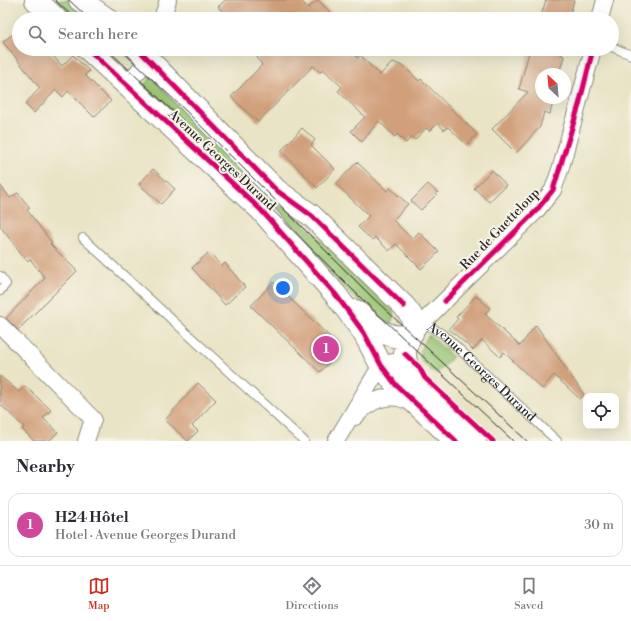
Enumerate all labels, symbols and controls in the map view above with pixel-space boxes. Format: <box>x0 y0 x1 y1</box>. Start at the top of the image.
search box <box>12 12 619 56</box>
icon: search <box>26 23 48 45</box>
text: Search here <box>58 25 138 44</box>
north arrow <box>535 68 571 104</box>
street label: Avenue Georges Durand <box>164 105 279 214</box>
street label: Rue de Guetteloup <box>457 185 543 273</box>
your location <box>273 278 293 298</box>
street label: Avenue Georges Durand <box>424 318 540 425</box>
pin: 1 <box>313 334 339 364</box>
map controls <box>583 393 619 429</box>
button: locate <box>583 393 619 429</box>
text: Nearby <box>16 456 75 478</box>
text: H24 Hôtel <box>55 508 129 527</box>
text: 1 <box>27 517 33 533</box>
text: 30 m <box>584 517 614 533</box>
text: Hotel · Avenue Georges Durand <box>55 527 236 543</box>
tab: Map <box>88 575 110 613</box>
tab: Directions <box>286 575 339 613</box>
tab: Saved <box>514 575 543 613</box>

